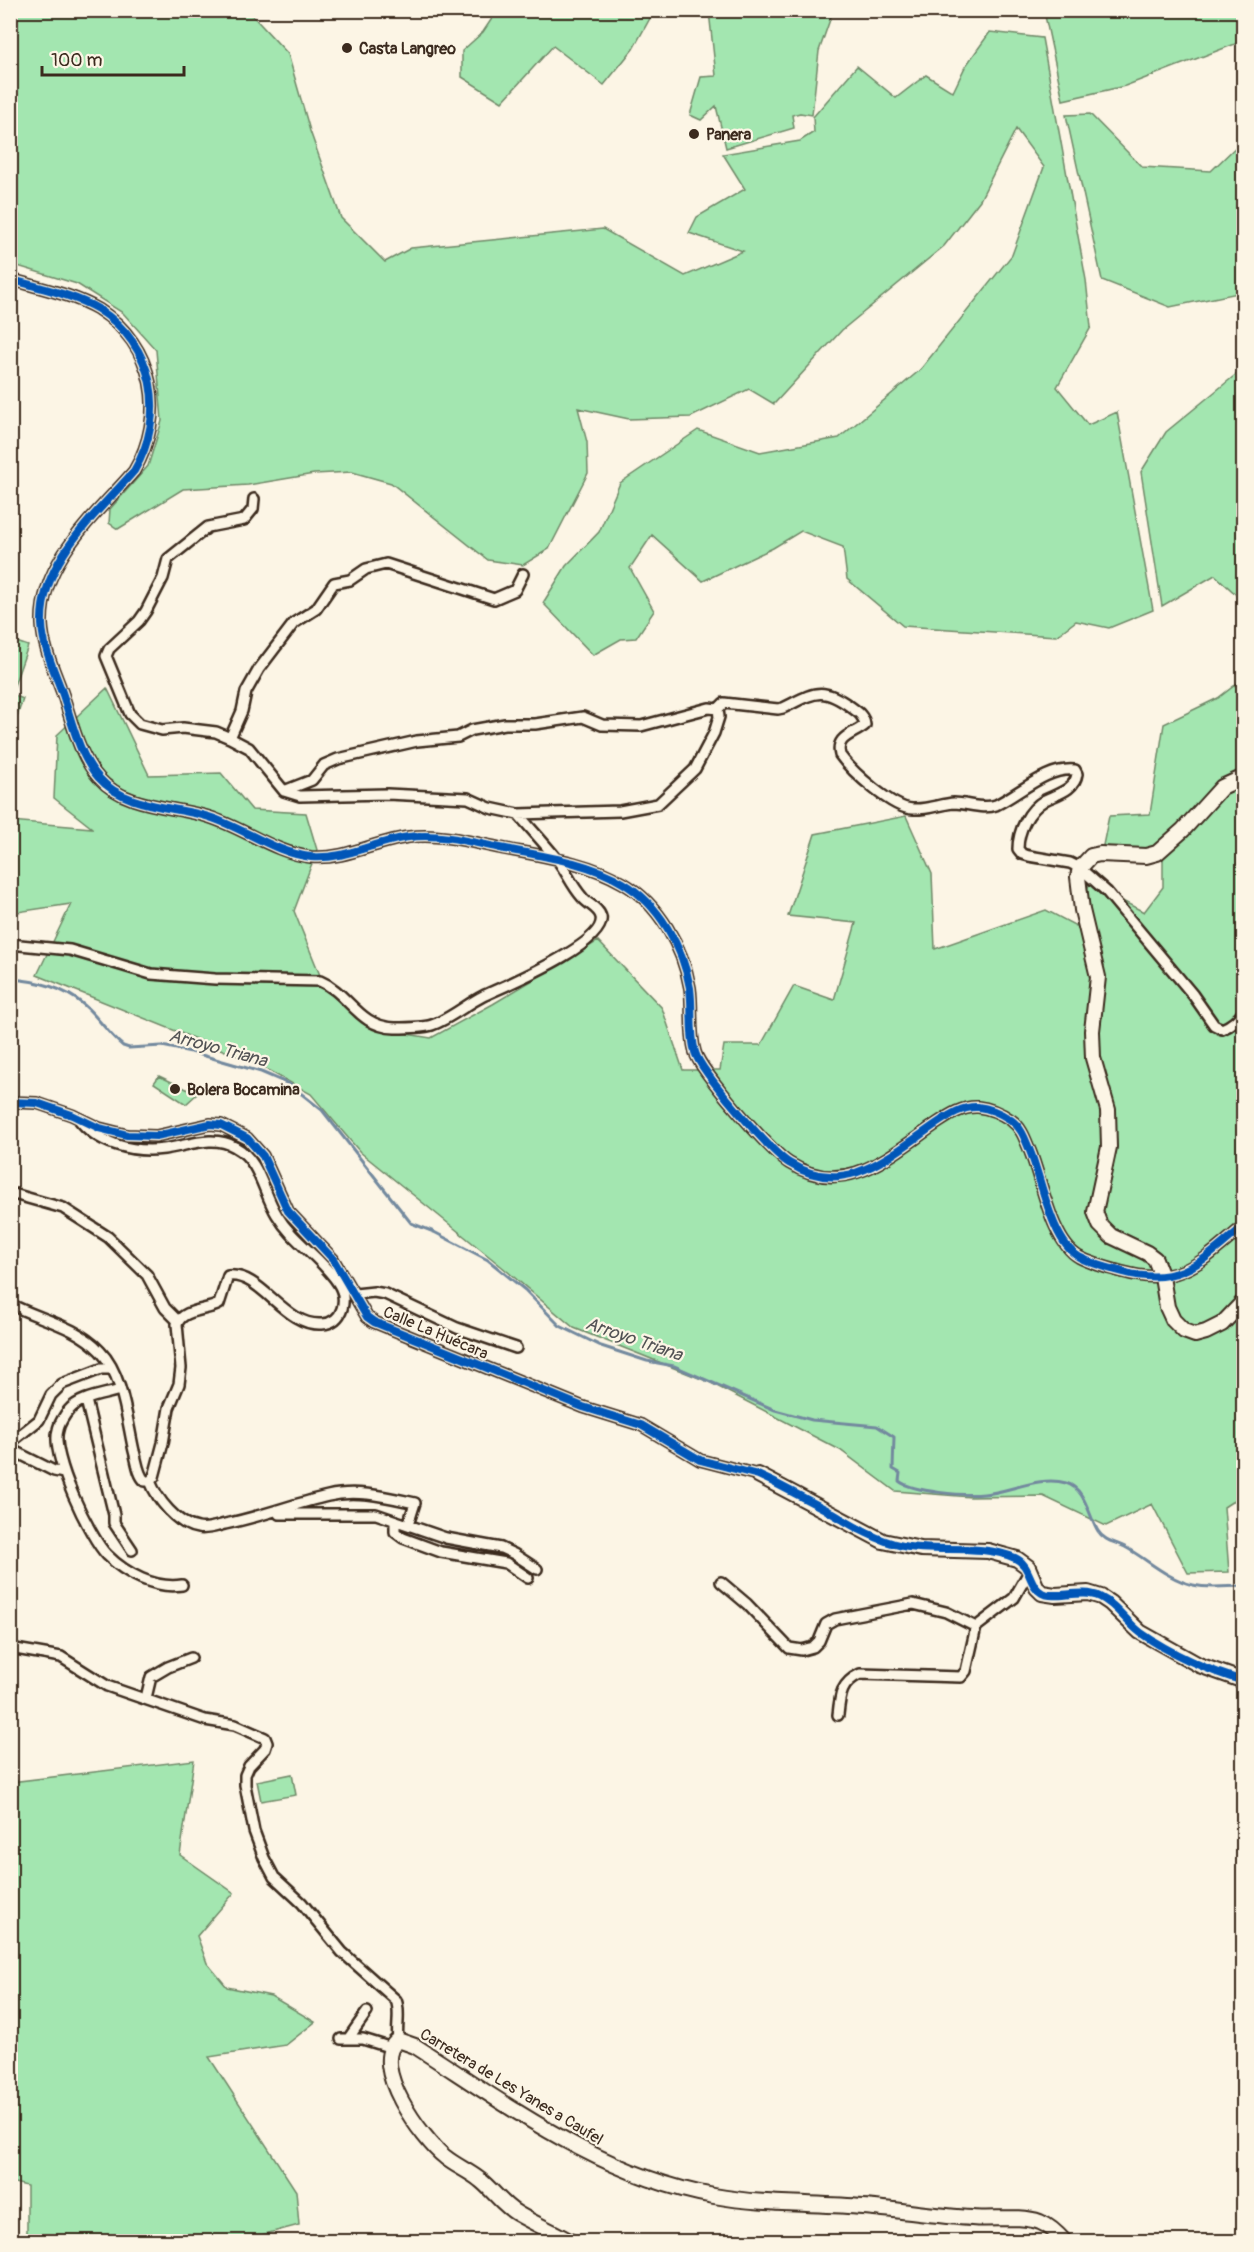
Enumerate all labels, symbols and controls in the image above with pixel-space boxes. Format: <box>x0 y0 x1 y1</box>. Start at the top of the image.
scale bar <box>42 39 184 77</box>
place label: Casta Langreo <box>359 39 456 59</box>
marker: Casta Langreo <box>340 41 354 55</box>
text: 100 m <box>51 49 103 72</box>
place label: Panera <box>706 125 752 145</box>
marker: Panera <box>687 127 701 141</box>
water label: Arroyo Triana <box>166 1024 271 1073</box>
place label: Bolera Bocamina <box>187 1080 300 1100</box>
marker: Bolera Bocamina <box>168 1082 182 1096</box>
street label: Calle La Ḥuécara <box>380 1302 491 1364</box>
water label: Arroyo Triana <box>583 1312 687 1367</box>
street label: Carretera de Les Yanes a Caufel <box>416 2024 607 2150</box>

